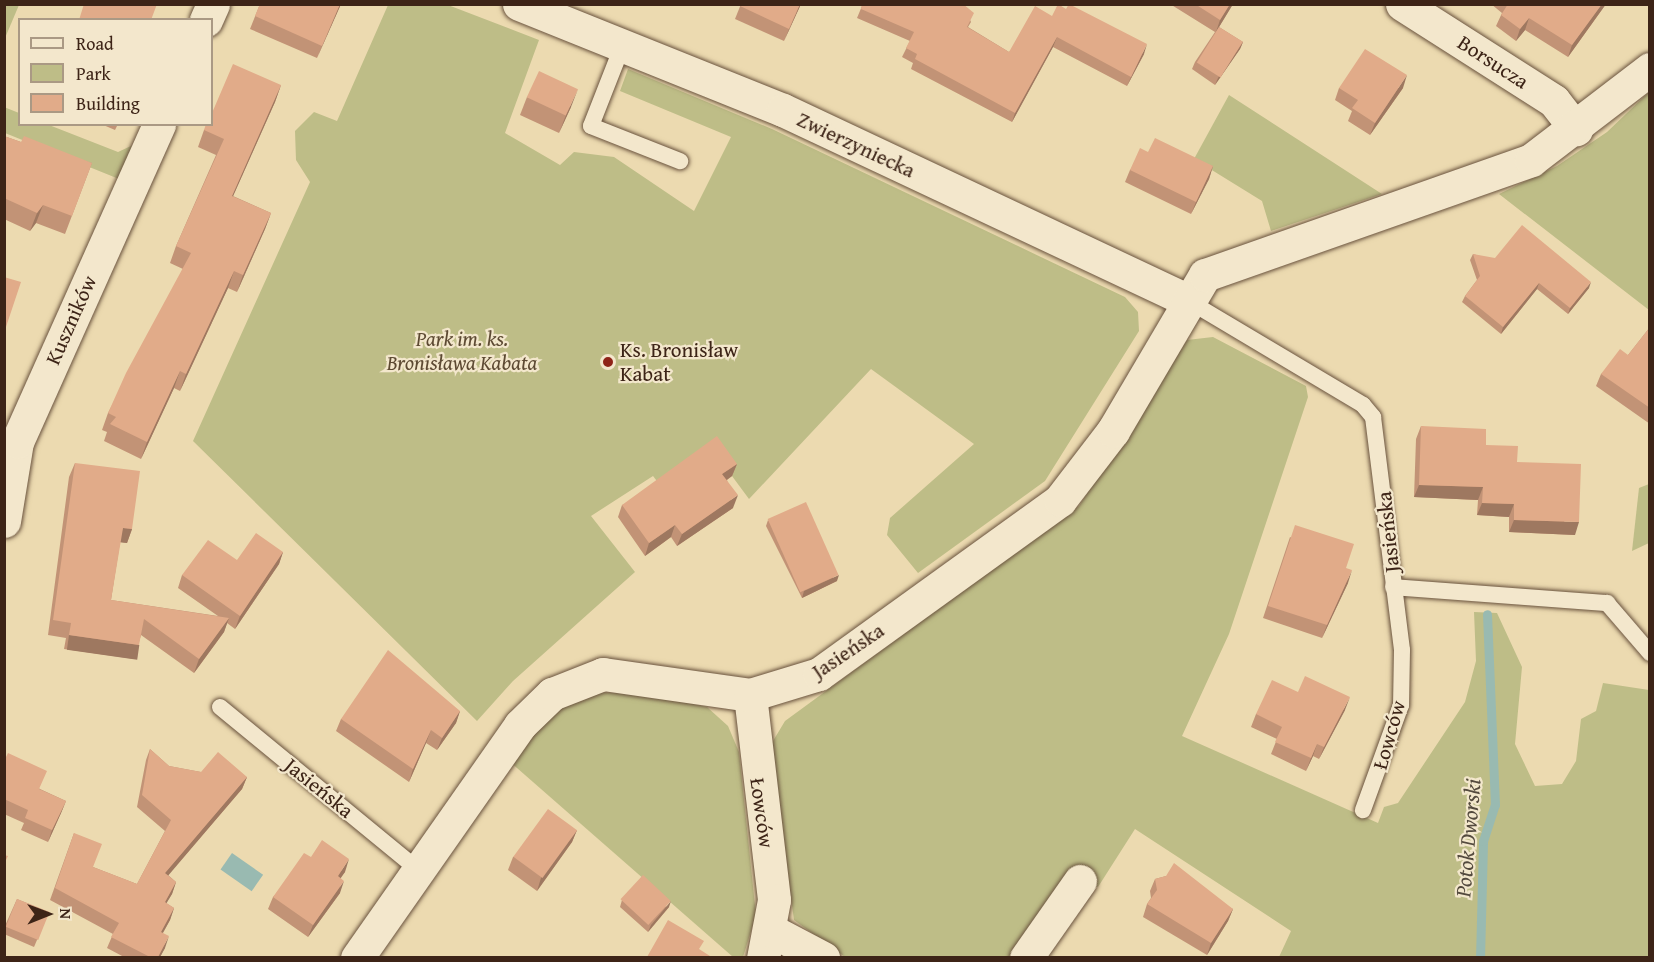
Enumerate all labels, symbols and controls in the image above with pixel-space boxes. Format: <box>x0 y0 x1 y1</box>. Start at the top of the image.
legend <box>18 18 213 126</box>
text: Road <box>76 30 114 57</box>
street label: Borsucza <box>1453 30 1533 94</box>
text: Park <box>76 60 111 87</box>
text: Building <box>76 90 140 117</box>
street label: Zwierzyniecka <box>793 107 919 183</box>
street label: Kuszników <box>40 271 102 369</box>
park label: Park im. ks. Bronisława Kabata <box>387 326 537 376</box>
place label: Ks. Bronisław Kabat <box>620 337 738 387</box>
marker: Ks. Bronisław Kabat <box>601 355 615 369</box>
street label: Jasieńska <box>1371 490 1405 574</box>
street label: Jasieńska <box>807 618 889 684</box>
street label: Łowców <box>1367 698 1411 772</box>
street label: Jasieńska <box>279 753 359 823</box>
street label: Łowców <box>745 776 779 850</box>
water label: Potok Dworski <box>1450 778 1486 898</box>
north arrow <box>18 884 78 944</box>
text: N <box>54 908 78 919</box>

